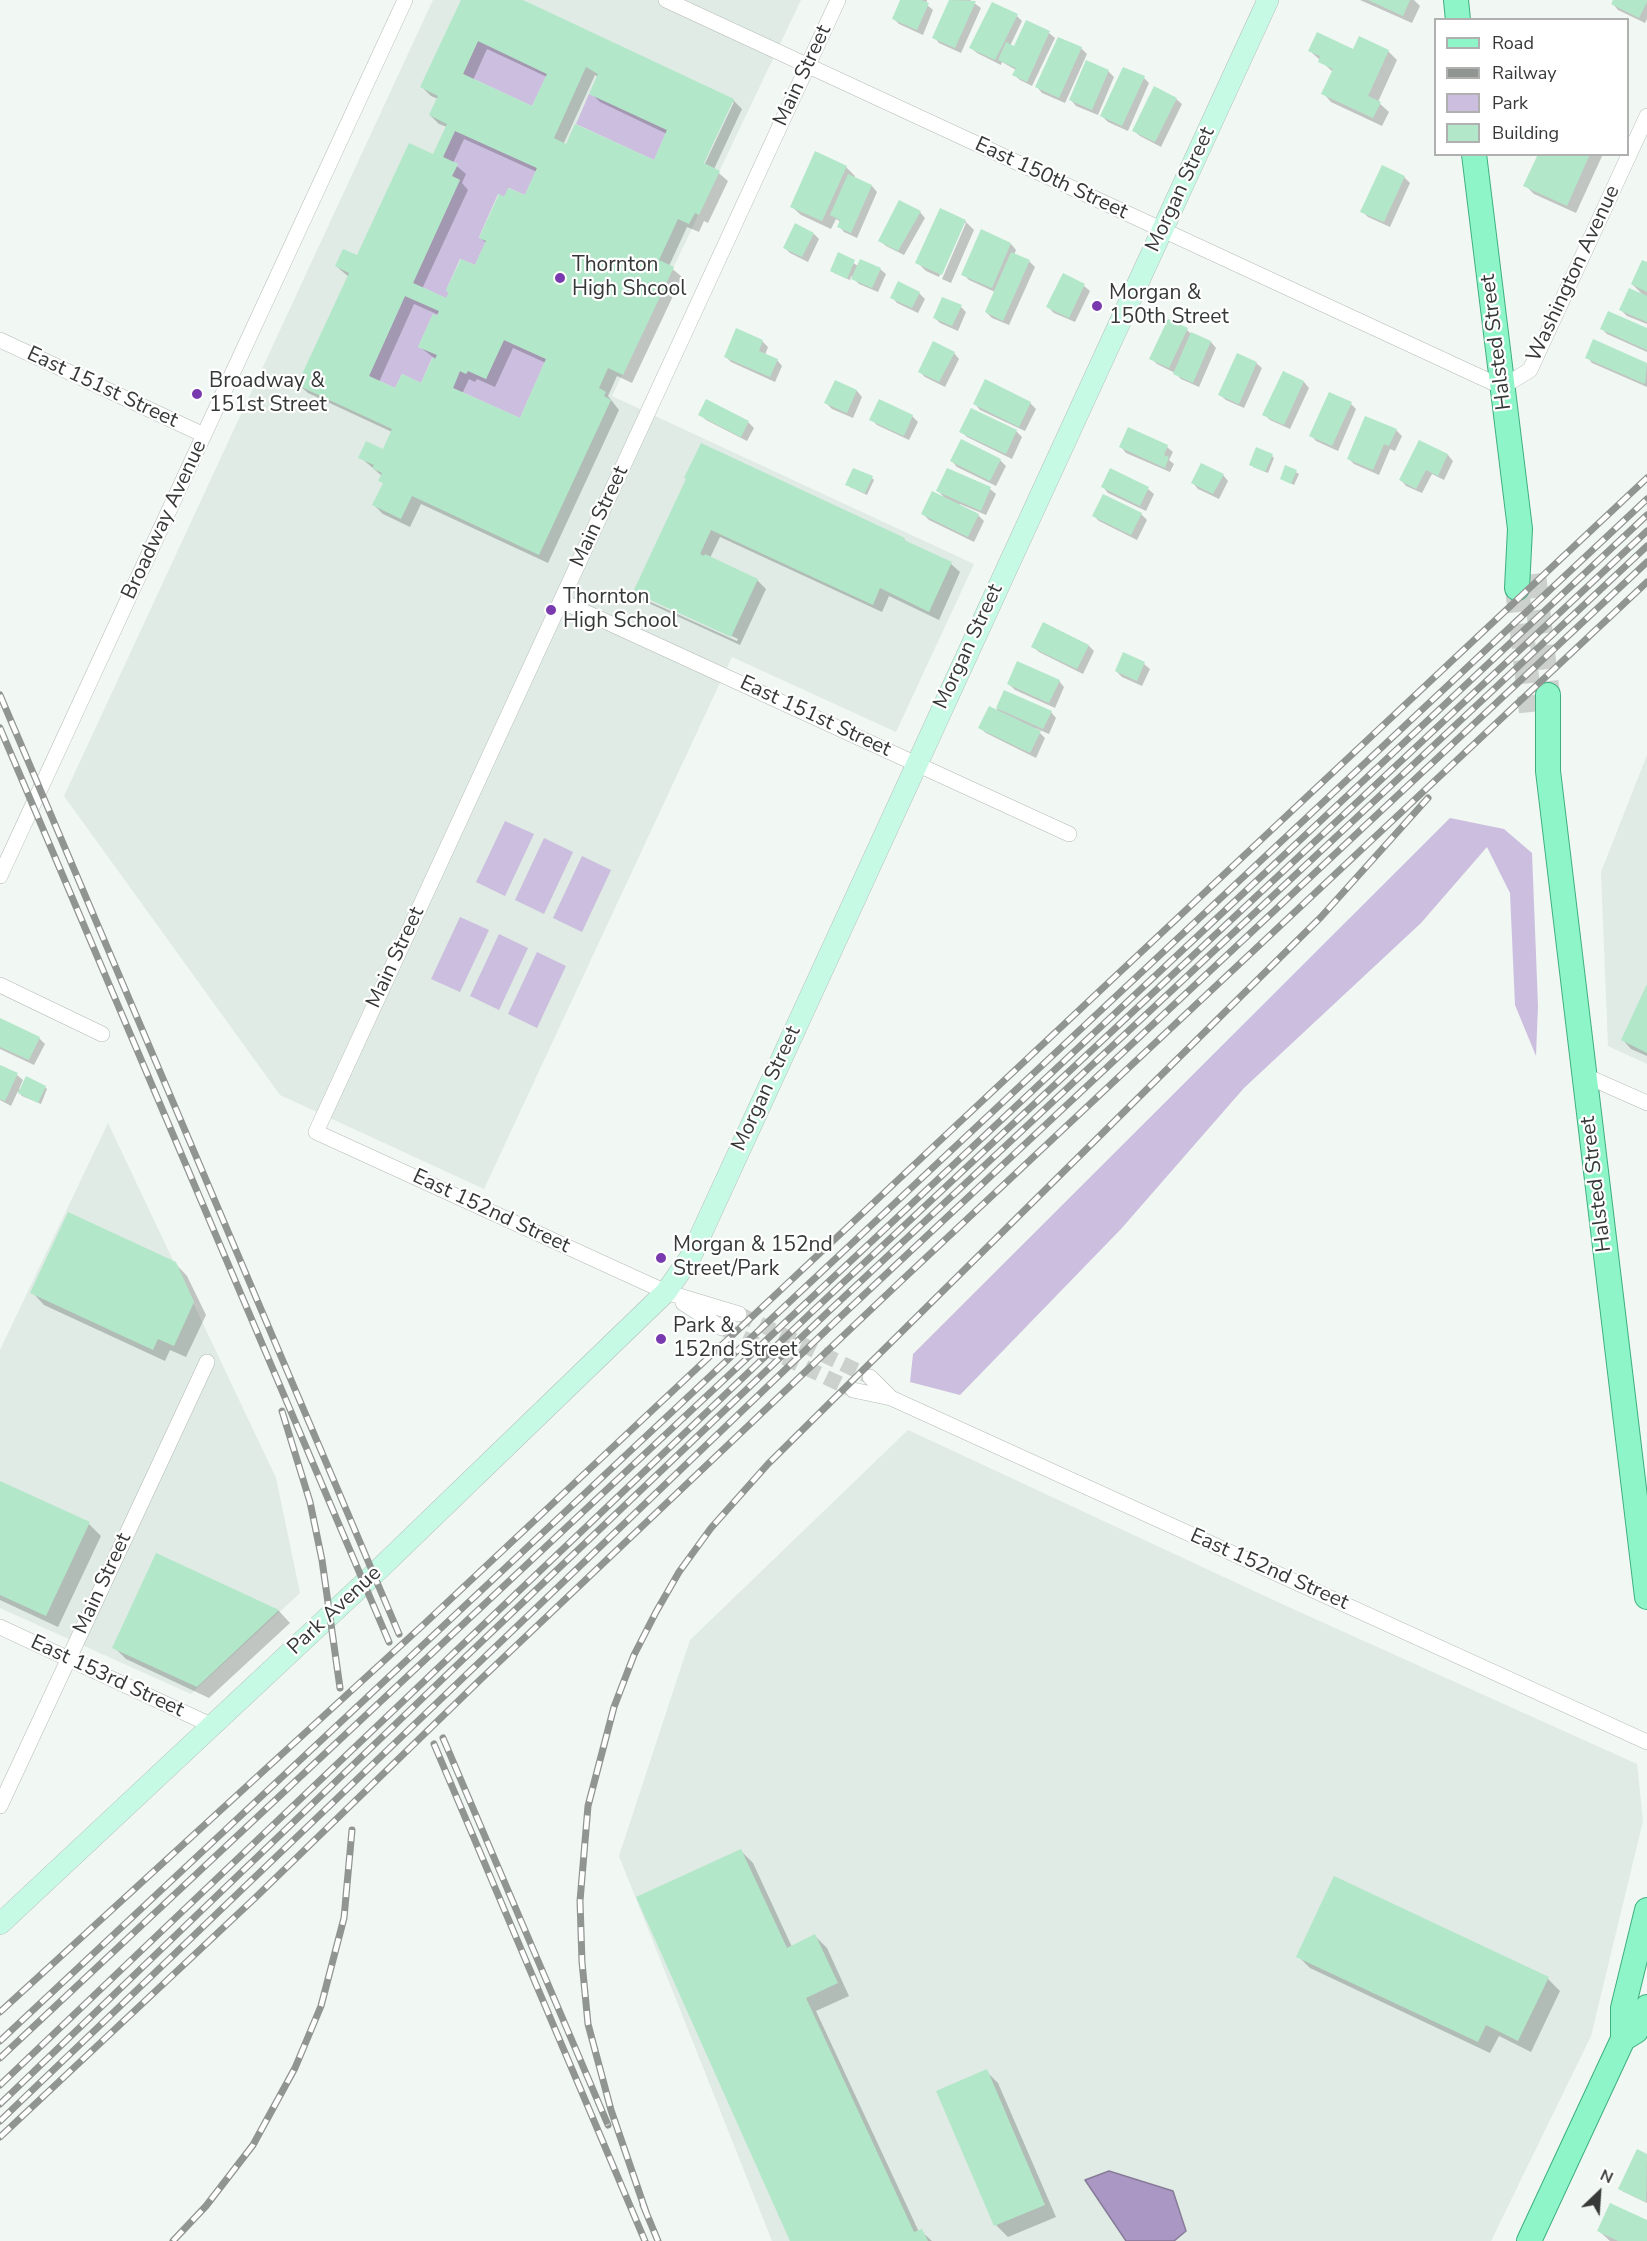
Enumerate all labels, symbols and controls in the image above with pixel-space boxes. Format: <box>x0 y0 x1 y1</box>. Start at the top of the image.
legend <box>1434 18 1629 156</box>
street label: Main Street <box>769 21 837 131</box>
text: Road <box>1492 31 1534 55</box>
text: Railway <box>1492 61 1557 85</box>
text: Park <box>1492 91 1528 115</box>
text: Building <box>1492 121 1559 145</box>
street label: Morgan Street <box>1141 123 1221 257</box>
street label: East 150th Street <box>971 133 1131 225</box>
street label: Washington Avenue <box>1522 182 1626 366</box>
place label: Thornton High Shcool <box>572 253 686 303</box>
marker: Thornton High Shcool <box>553 271 567 285</box>
street label: Halsted Street <box>1476 273 1518 411</box>
place label: Morgan & 150th Street <box>1109 281 1229 331</box>
marker: Morgan & 150th Street <box>1090 299 1104 313</box>
street label: East 151st Street <box>22 342 182 434</box>
place label: Broadway & 151st Street <box>209 369 327 419</box>
marker: Broadway & 151st Street <box>190 387 204 401</box>
street label: Broadway Avenue <box>117 436 213 604</box>
street label: Main Street <box>566 462 634 572</box>
street label: Morgan Street <box>929 580 1009 714</box>
place label: Thornton High School <box>563 585 678 635</box>
marker: Thornton High School <box>544 603 558 617</box>
street label: East 151st Street <box>735 671 895 763</box>
street label: Main Street <box>362 903 430 1013</box>
street label: Morgan Street <box>727 1022 807 1156</box>
street label: Halsted Street <box>1576 1115 1618 1253</box>
street label: East 152nd Street <box>408 1165 574 1259</box>
place label: Morgan & 152nd Street/Park <box>673 1233 833 1283</box>
marker: Morgan & 152nd Street/Park <box>654 1251 668 1265</box>
place label: Park & 152nd Street <box>673 1314 798 1364</box>
marker: Park & 152nd Street <box>654 1332 668 1346</box>
street label: East 152nd Street <box>1186 1524 1352 1616</box>
street label: Main Street <box>69 1529 137 1639</box>
street label: Park Avenue <box>283 1561 387 1661</box>
street label: East 153rd Street <box>26 1630 188 1724</box>
north arrow <box>1569 2163 1629 2223</box>
text: N <box>1597 2164 1617 2189</box>

